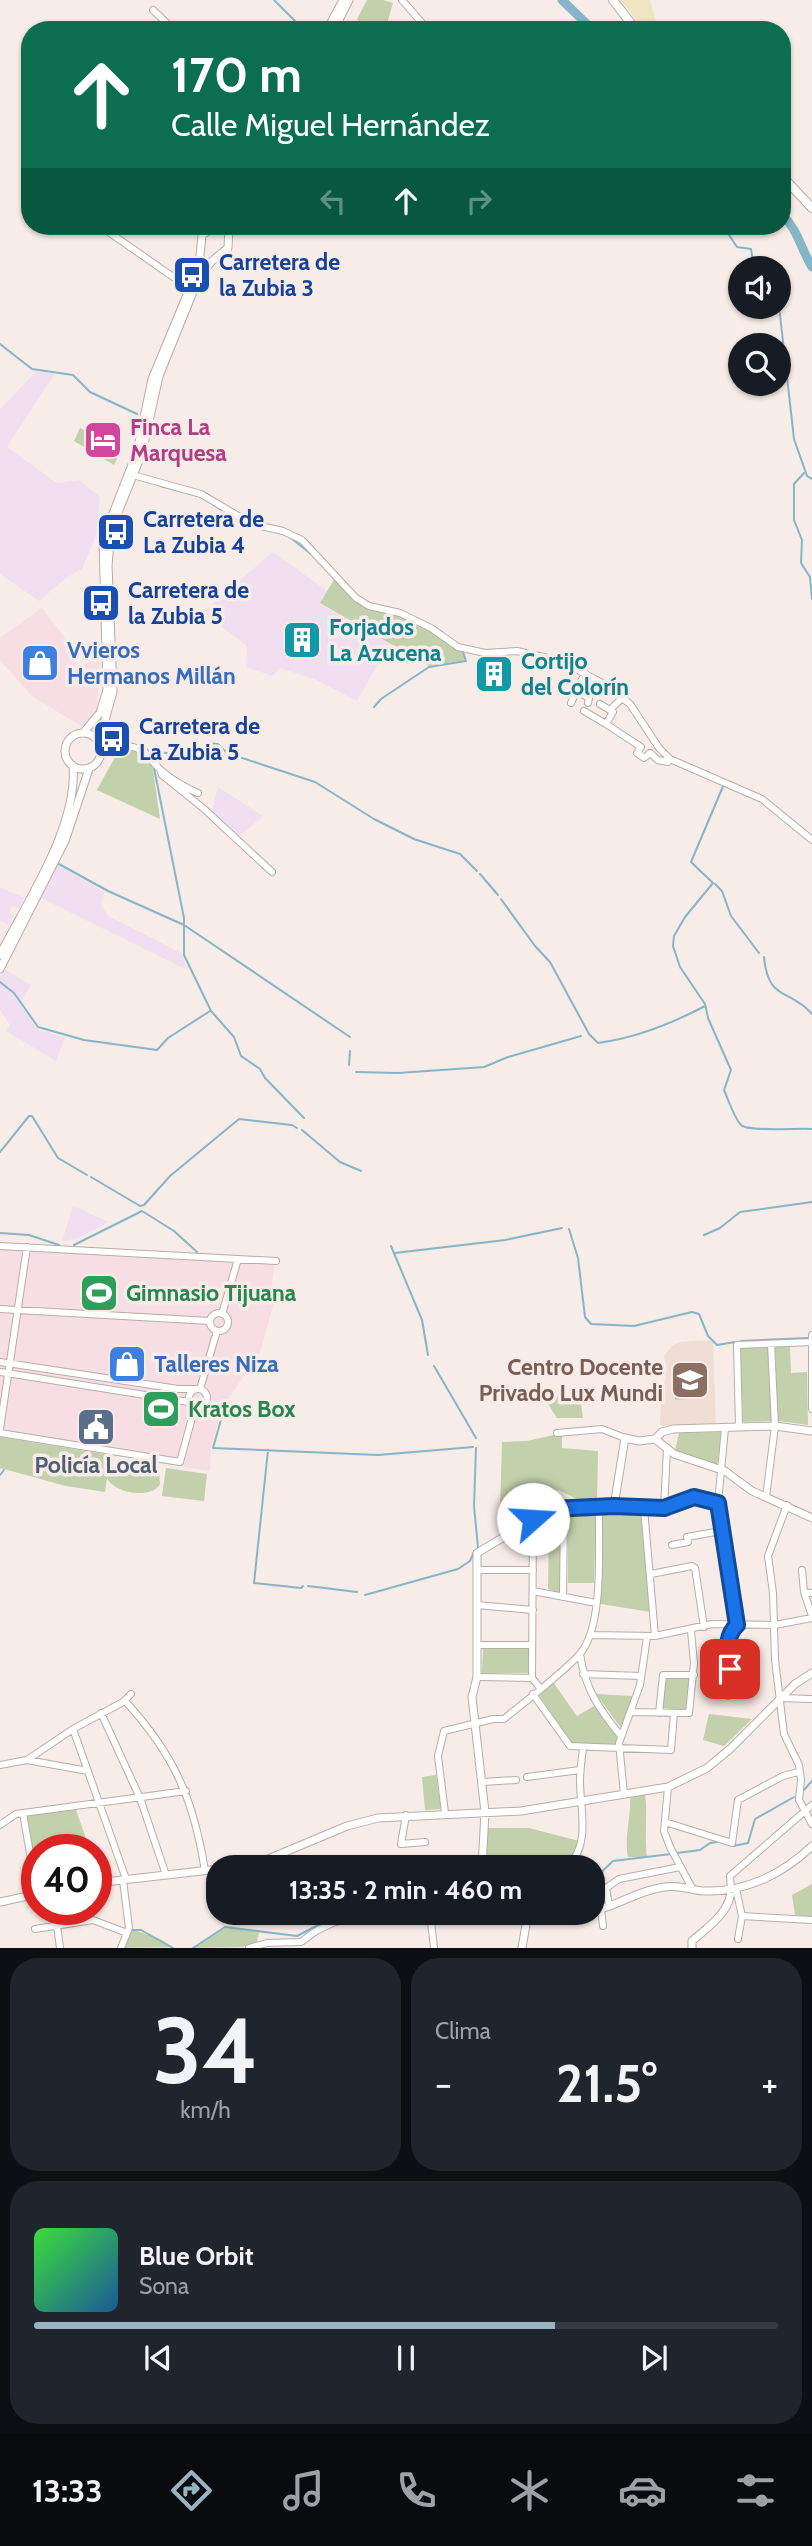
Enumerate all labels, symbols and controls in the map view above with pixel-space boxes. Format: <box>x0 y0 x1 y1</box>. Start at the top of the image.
text: 170 m <box>171 45 302 104</box>
icon: ahead <box>56 49 147 140</box>
text: Calle Miguel Hernández <box>171 105 490 144</box>
icon: left <box>314 182 352 220</box>
icon: ahead <box>387 182 425 220</box>
icon: right <box>460 182 498 220</box>
place label: Carretera de la Zubia 3 <box>219 248 340 302</box>
bus stop icon: Carretera de la Zubia 3 <box>171 254 213 296</box>
map controls <box>728 256 791 396</box>
button: sound <box>728 256 791 319</box>
button: search <box>728 333 791 396</box>
place label: Finca La Marquesa <box>130 413 227 467</box>
hotel icon: Finca La Marquesa <box>82 419 124 461</box>
place label: Carretera de La Zubia 4 <box>143 505 264 559</box>
bus stop icon: Carretera de La Zubia 4 <box>95 511 137 553</box>
place label: Carretera de la Zubia 5 <box>128 576 249 630</box>
bus stop icon: Carretera de la Zubia 5 <box>80 582 122 624</box>
place label: Forjados La Azucena <box>329 613 442 667</box>
building icon: Forjados La Azucena <box>281 619 323 661</box>
place label: Vvieros Hermanos Millán <box>67 636 236 690</box>
shop icon: Vvieros Hermanos Millán <box>19 642 61 684</box>
place label: Cortijo del Colorín <box>521 647 629 701</box>
building icon: Cortijo del Colorín <box>473 653 515 695</box>
place label: Carretera de La Zubia 5 <box>139 712 260 766</box>
bus stop icon: Carretera de La Zubia 5 <box>91 718 133 760</box>
sports icon: Gimnasio Tijuana <box>78 1272 120 1314</box>
place label: Gimnasio Tijuana <box>126 1279 297 1307</box>
shop icon: Talleres Niza <box>106 1343 148 1385</box>
place label: Talleres Niza <box>154 1350 279 1378</box>
place label: Centro Docente Privado Lux Mundi <box>479 1353 663 1407</box>
school or university icon: Centro Docente Privado Lux Mundi <box>669 1359 711 1401</box>
sports icon: Kratos Box <box>140 1388 182 1430</box>
place label: Kratos Box <box>188 1395 296 1423</box>
public building icon: Policía Local <box>75 1406 117 1448</box>
place label: Policía Local <box>34 1451 158 1479</box>
position arrow <box>496 1482 570 1556</box>
pin <box>700 1639 760 1699</box>
icon: arrive <box>711 1650 749 1688</box>
speed limit sign: 40 <box>21 1834 112 1925</box>
text: 13:35 · 2 min · 460 m <box>289 1874 522 1906</box>
text: 34 <box>153 1995 258 2106</box>
text: Clima <box>435 2017 491 2045</box>
text: 21.5° <box>556 2052 657 2115</box>
text: − <box>435 2060 452 2107</box>
text: + <box>761 2060 778 2107</box>
text: km/h <box>180 2096 231 2124</box>
text: Blue Orbit <box>139 2240 254 2272</box>
text: Sona <box>139 2272 189 2300</box>
icon: previous <box>139 2339 177 2377</box>
icon: pause <box>387 2339 425 2377</box>
icon: next <box>635 2339 673 2377</box>
icon: directions <box>167 2466 216 2515</box>
icon: music <box>279 2466 328 2515</box>
icon: phone <box>392 2466 441 2515</box>
icon: climate <box>505 2466 554 2515</box>
icon: car <box>618 2466 667 2515</box>
icon: filters <box>731 2466 780 2515</box>
text: 13:33 <box>32 2471 103 2510</box>

